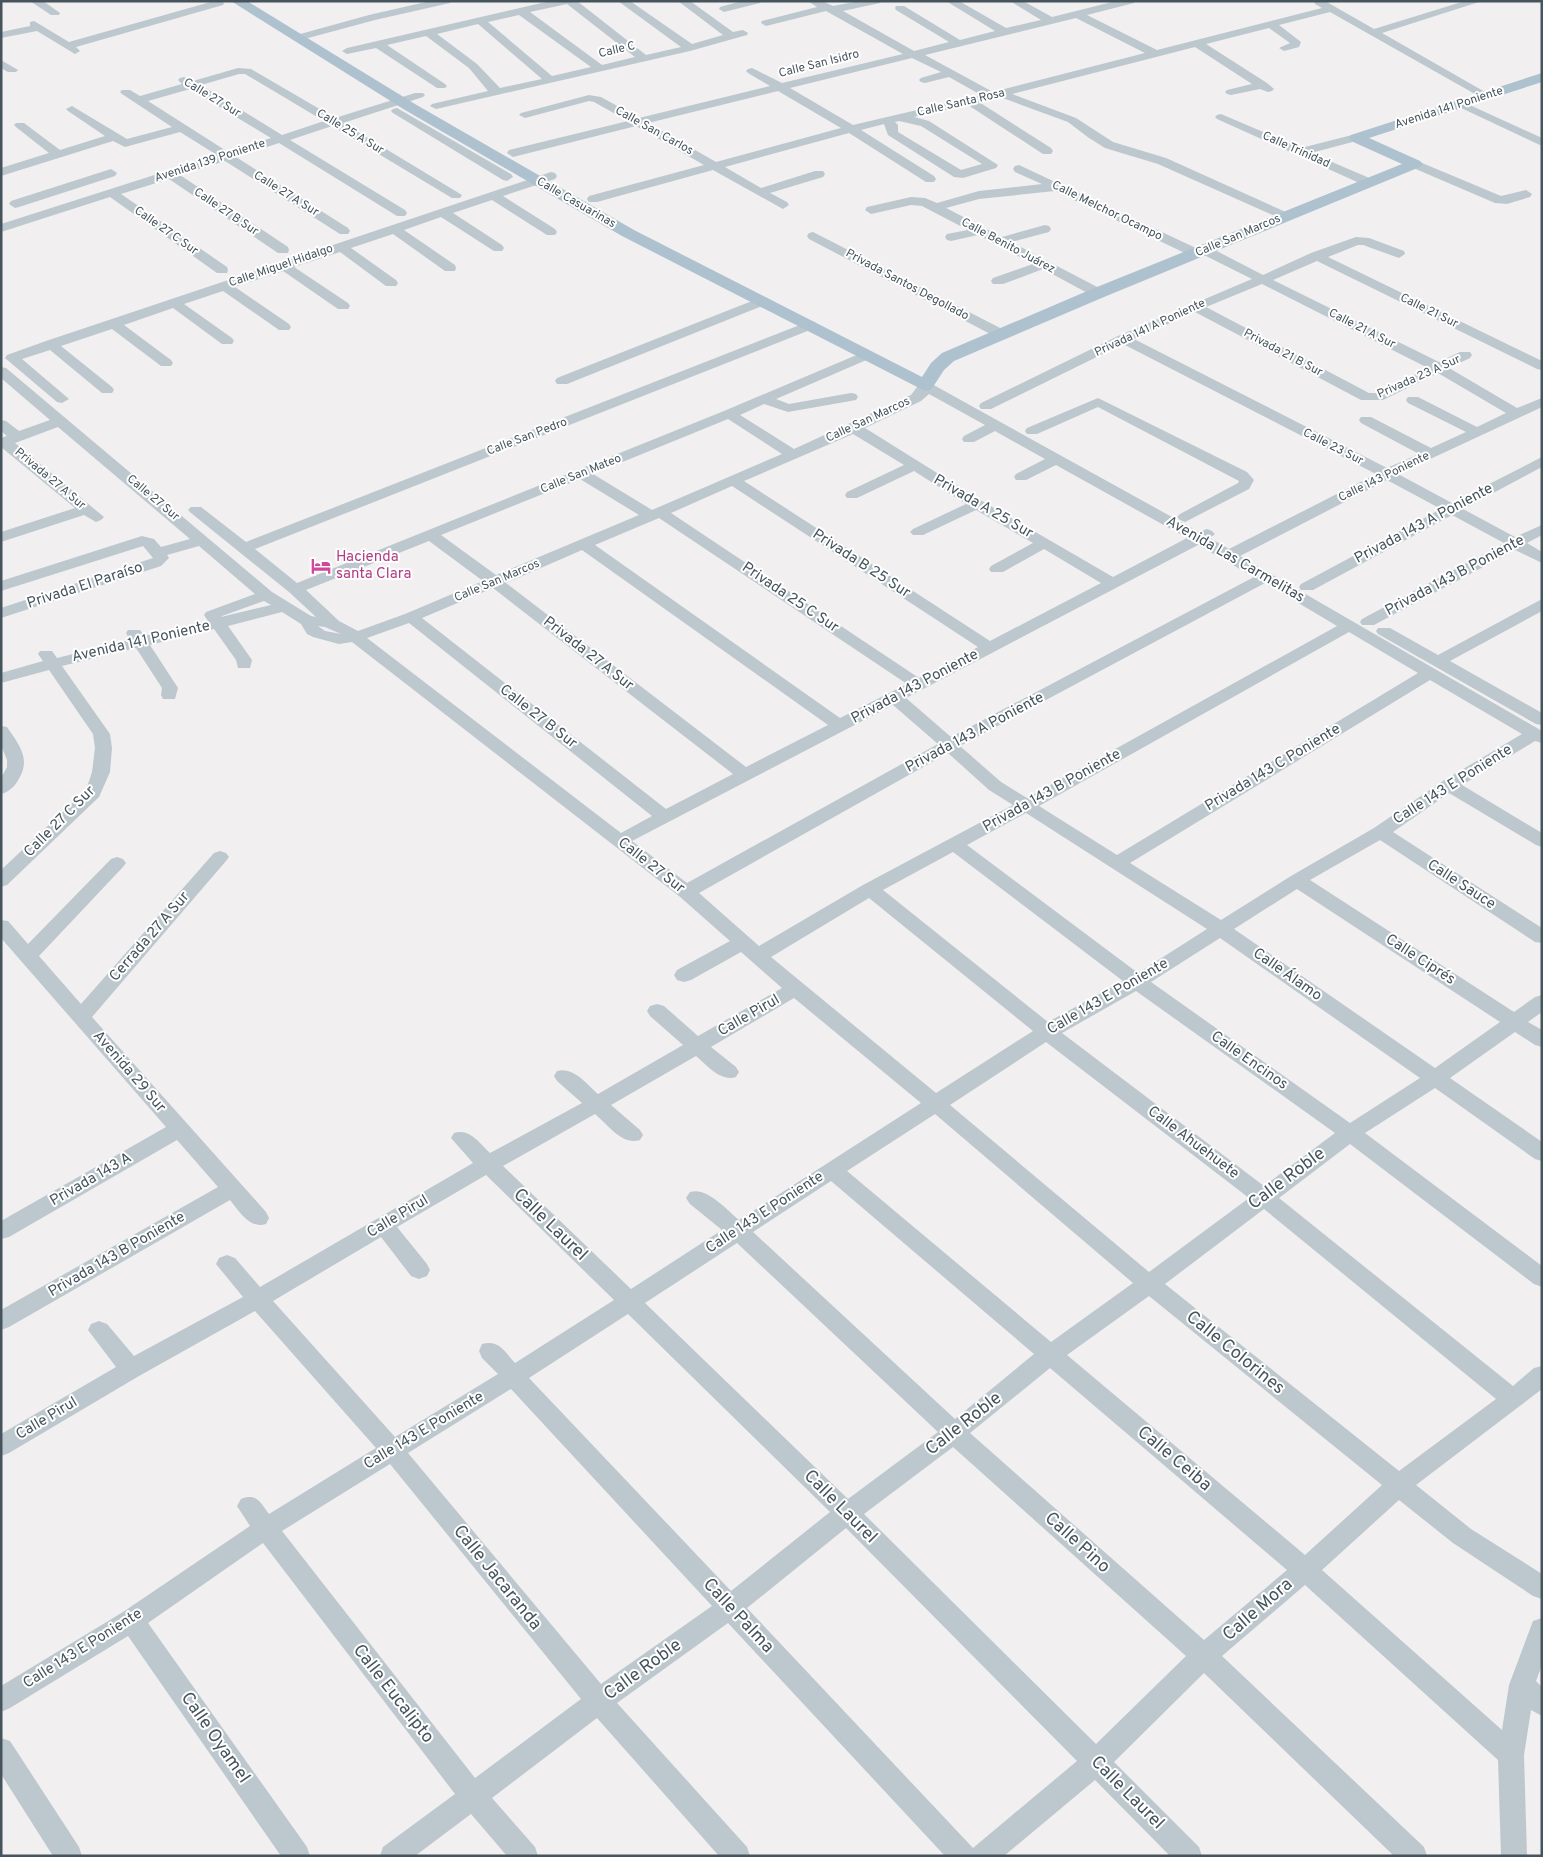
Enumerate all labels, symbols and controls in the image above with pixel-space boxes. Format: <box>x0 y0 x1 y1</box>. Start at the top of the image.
street label: Calle C <box>597 38 637 62</box>
street label: Calle San Isidro <box>777 46 861 82</box>
street label: Calle 27 Sur <box>180 75 244 122</box>
street label: Avenida 141 Poniente <box>1393 83 1505 133</box>
street label: Calle Santa Rosa <box>916 85 1006 121</box>
street label: Calle San Carlos <box>612 103 696 159</box>
street label: Calle 25 A Sur <box>313 106 387 159</box>
street label: Calle Trinidad <box>1260 128 1332 172</box>
street label: Avenida 139 Poniente <box>153 136 267 186</box>
street label: Calle 27 A Sur <box>250 168 322 221</box>
street label: Calle Casuarinas <box>533 174 619 232</box>
street label: Calle Melchor Ocampo <box>1049 177 1165 245</box>
street label: Calle 27 B Sur <box>190 184 262 240</box>
street label: Calle 27 C Sur <box>131 203 201 259</box>
street label: Calle San Marcos <box>1193 211 1283 261</box>
street label: Calle Benito Juárez <box>958 214 1058 278</box>
street label: Calle Miguel Hidalgo <box>227 241 336 291</box>
street label: Privada Santos Degollado <box>843 246 972 324</box>
street label: Calle 21 Sur <box>1397 290 1461 332</box>
street label: Privada 141 A Poniente <box>1092 295 1208 361</box>
street label: Calle 21 A Sur <box>1326 305 1398 353</box>
street label: Privada 21 B Sur <box>1241 325 1326 381</box>
street label: Privada 23 A Sur <box>1375 351 1463 403</box>
street label: Calle San Marcos <box>823 393 913 447</box>
street label: Calle San Pedro <box>484 414 570 460</box>
street label: Calle 23 Sur <box>1300 425 1366 469</box>
street label: Privada 27 A Sur <box>11 445 89 514</box>
street label: Calle 143 Poniente <box>1336 448 1432 506</box>
street label: Calle San Mateo <box>538 450 624 498</box>
street label: Calle 27 Sur <box>123 471 183 525</box>
street label: Privada A 25 Sur <box>930 471 1036 543</box>
street label: Privada 143 A Poniente <box>1352 479 1496 569</box>
street label: Avenida Las Carmelitas <box>1162 513 1308 607</box>
street label: Privada B 25 Sur <box>808 525 914 603</box>
street label: Privada 143 B Poniente <box>1382 531 1528 621</box>
place label: Hacienda santa Clara <box>336 548 411 584</box>
hotel icon: Hacienda santa Clara <box>310 555 332 577</box>
street label: Calle San Marcos <box>452 556 542 606</box>
street label: Privada El Paraíso <box>25 558 145 614</box>
street label: Privada 25 C Sur <box>738 559 842 638</box>
street label: Privada 27 A Sur <box>539 613 637 695</box>
street label: Avenida 141 Poniente <box>70 617 212 667</box>
street label: Privada 143 Poniente <box>848 645 982 729</box>
street label: Calle 27 B Sur <box>495 681 581 753</box>
street label: Privada 143 A Poniente <box>903 688 1047 778</box>
street label: Privada 143 C Poniente <box>1202 720 1344 816</box>
street label: Calle 143 E Poniente <box>1390 741 1516 829</box>
street label: Privada 143 B Poniente <box>980 745 1124 837</box>
street label: Calle 27 C Sur <box>20 782 100 862</box>
street label: Calle 27 Sur <box>614 834 689 898</box>
street label: Calle Sauce <box>1423 856 1499 914</box>
street label: Cerrada 27 A Sur <box>106 888 194 986</box>
street label: Calle Ciprés <box>1381 930 1459 990</box>
street label: Calle Álamo <box>1249 943 1326 1006</box>
street label: Calle 143 E Poniente <box>1044 955 1172 1039</box>
street label: Calle Pirul <box>715 991 783 1041</box>
street label: Avenida 29 Sur <box>88 1027 170 1117</box>
street label: Calle Encinos <box>1207 1027 1291 1095</box>
street label: Calle Ahuehuete <box>1143 1102 1243 1184</box>
street label: Calle Roble <box>1244 1143 1330 1215</box>
street label: Privada 143 A <box>47 1149 135 1211</box>
street label: Calle 143 E Poniente <box>702 1168 828 1258</box>
street label: Calle Laurel <box>508 1184 592 1266</box>
street label: Calle Pirul <box>364 1191 432 1243</box>
street label: Privada 143 B Poniente <box>45 1208 189 1302</box>
street label: Calle Colorines <box>1181 1306 1289 1400</box>
street label: Calle Roble <box>921 1387 1007 1461</box>
street label: Calle 143 E Poniente <box>360 1388 488 1474</box>
street label: Calle Pirul <box>13 1393 81 1445</box>
street label: Calle Ceiba <box>1132 1421 1216 1497</box>
street label: Calle Laurel <box>798 1465 882 1549</box>
street label: Calle Pino <box>1039 1507 1115 1579</box>
street label: Calle Jacaranda <box>448 1521 546 1635</box>
street label: Calle Mora <box>1218 1573 1298 1647</box>
street label: Calle Palma <box>697 1574 779 1658</box>
street label: Calle 143 E Poniente <box>20 1605 146 1693</box>
street label: Calle Roble <box>600 1634 686 1706</box>
street label: Calle Eucalipto <box>347 1640 439 1748</box>
street label: Calle Oyamel <box>175 1688 255 1788</box>
street label: Calle Laurel <box>1085 1751 1169 1835</box>

